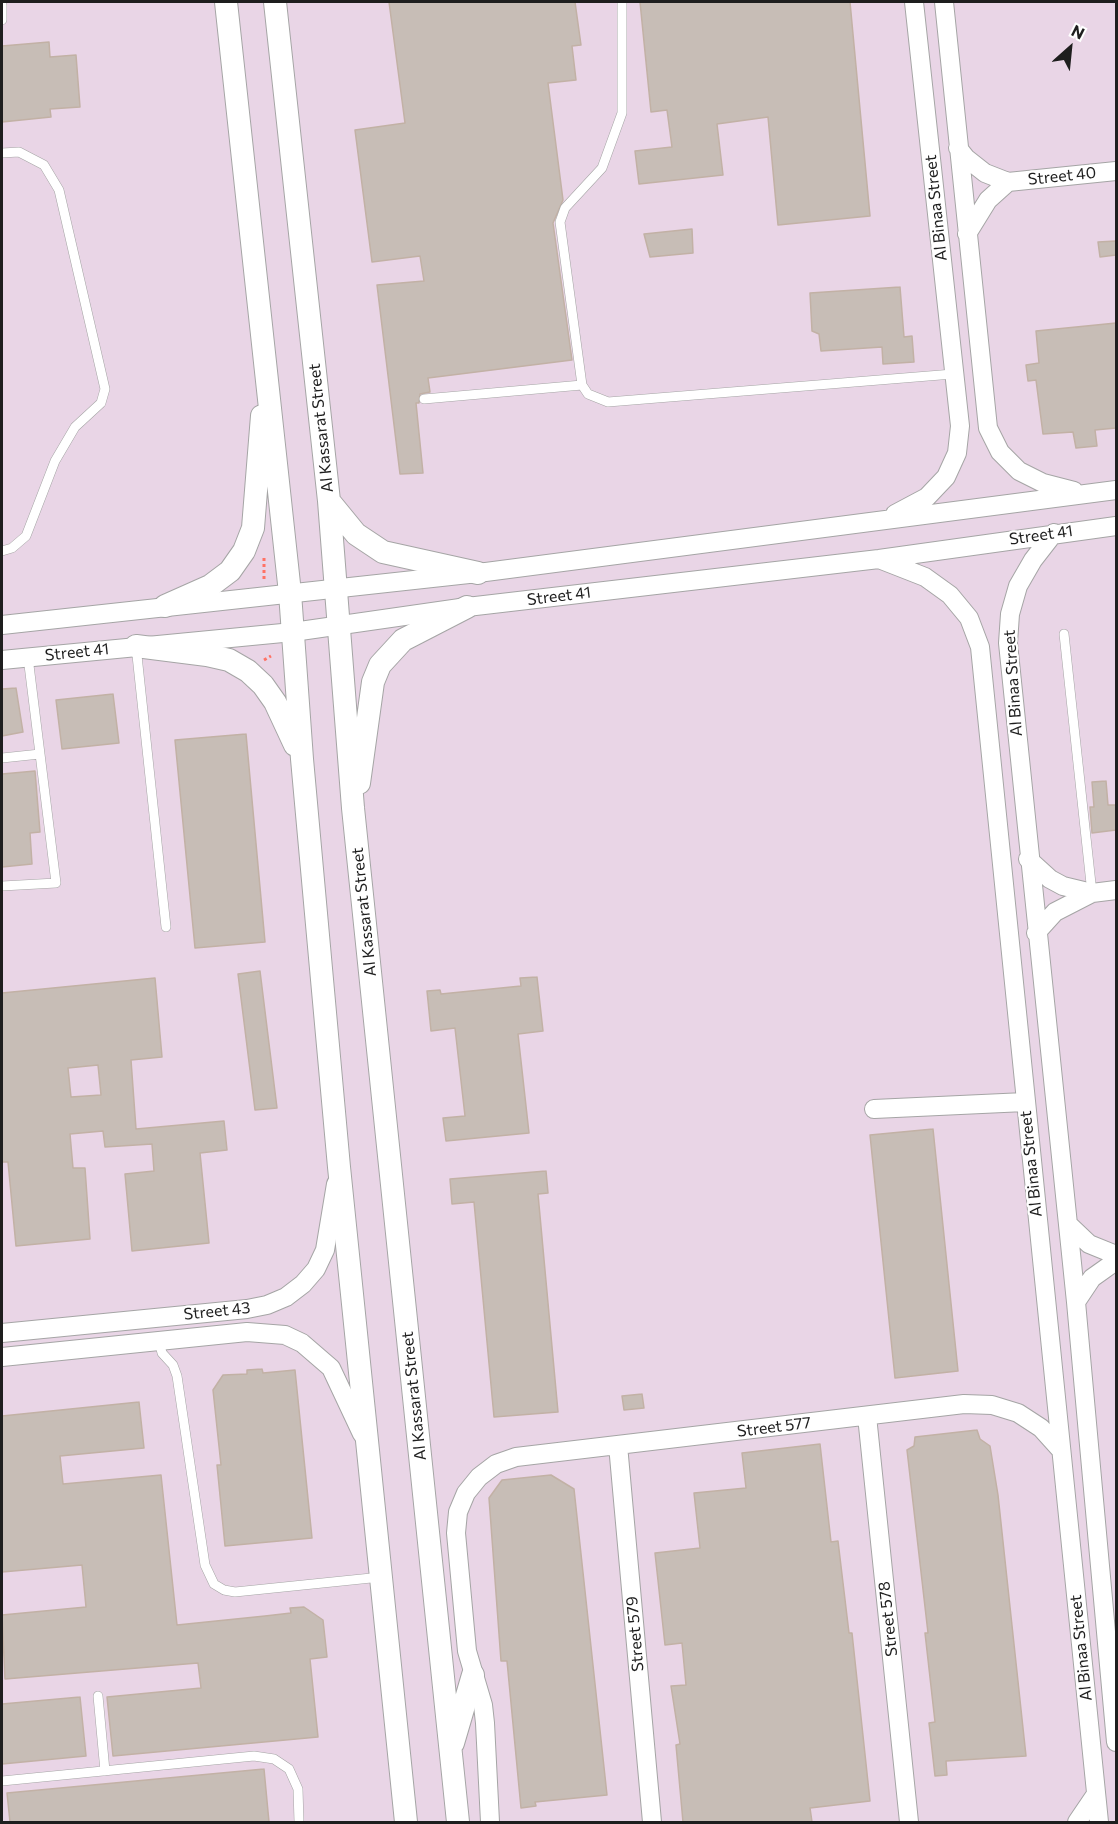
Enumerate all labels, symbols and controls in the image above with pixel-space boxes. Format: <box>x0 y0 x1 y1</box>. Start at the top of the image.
north arrow <box>1040 18 1100 78</box>
text: N <box>1069 20 1088 43</box>
street label: Al Binaa Street <box>921 154 951 262</box>
street label: Street 40 <box>1027 163 1097 189</box>
street label: Al Kassarat Street <box>305 363 337 493</box>
street label: Street 41 <box>1008 521 1074 549</box>
street label: Street 41 <box>526 583 592 609</box>
street label: Al Binaa Street <box>1000 629 1026 737</box>
street label: Street 41 <box>44 639 110 665</box>
street label: Al Kassarat Street <box>348 847 380 977</box>
street label: Al Binaa Street <box>1016 1110 1046 1218</box>
street label: Street 43 <box>183 1298 251 1324</box>
street label: Al Kassarat Street <box>398 1331 430 1461</box>
street label: Street 577 <box>736 1413 812 1441</box>
street label: Street 578 <box>875 1580 901 1658</box>
street label: Al Binaa Street <box>1066 1594 1096 1702</box>
street label: Street 579 <box>622 1596 648 1672</box>

